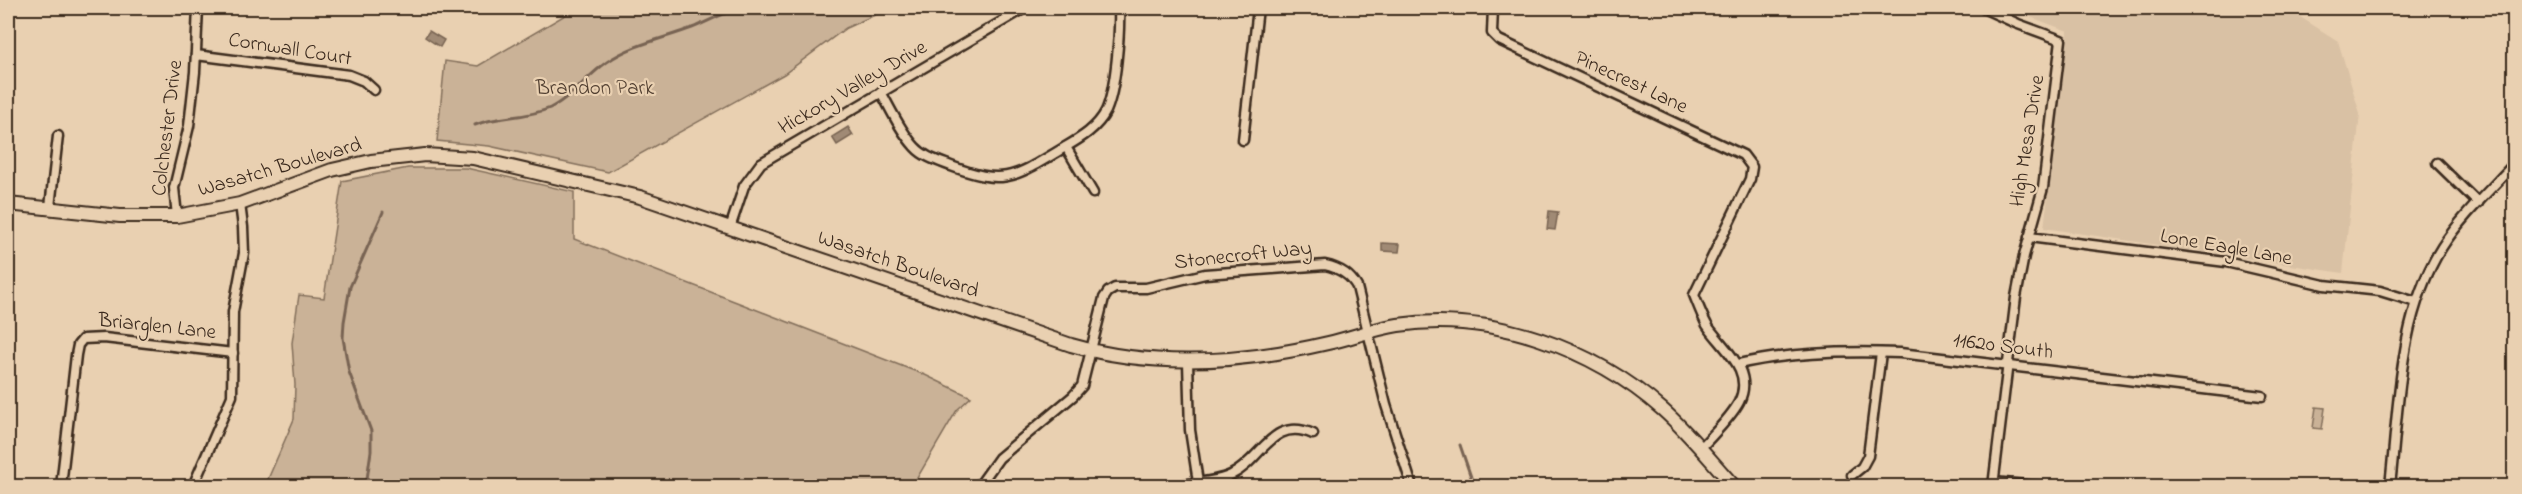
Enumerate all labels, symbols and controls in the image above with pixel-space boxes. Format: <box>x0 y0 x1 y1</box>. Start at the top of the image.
street label: Cornwall Court <box>226 25 354 75</box>
street label: Hickory Valley Drive <box>773 33 934 145</box>
street label: Pinecrest Lane <box>1570 44 1693 123</box>
street label: Colchester Drive <box>145 58 191 198</box>
street label: High Mesa Drive <box>2003 72 2055 209</box>
park label: Brandon Park <box>535 74 655 104</box>
street label: Wasatch Boulevard <box>195 130 366 206</box>
street label: Lone Eagle Lane <box>2157 222 2295 276</box>
street label: Wasatch Boulevard <box>813 223 983 307</box>
street label: Stonecroft Way <box>1173 234 1314 280</box>
street label: Briarglen Lane <box>95 306 218 350</box>
street label: 11620 South <box>1951 326 2055 368</box>

